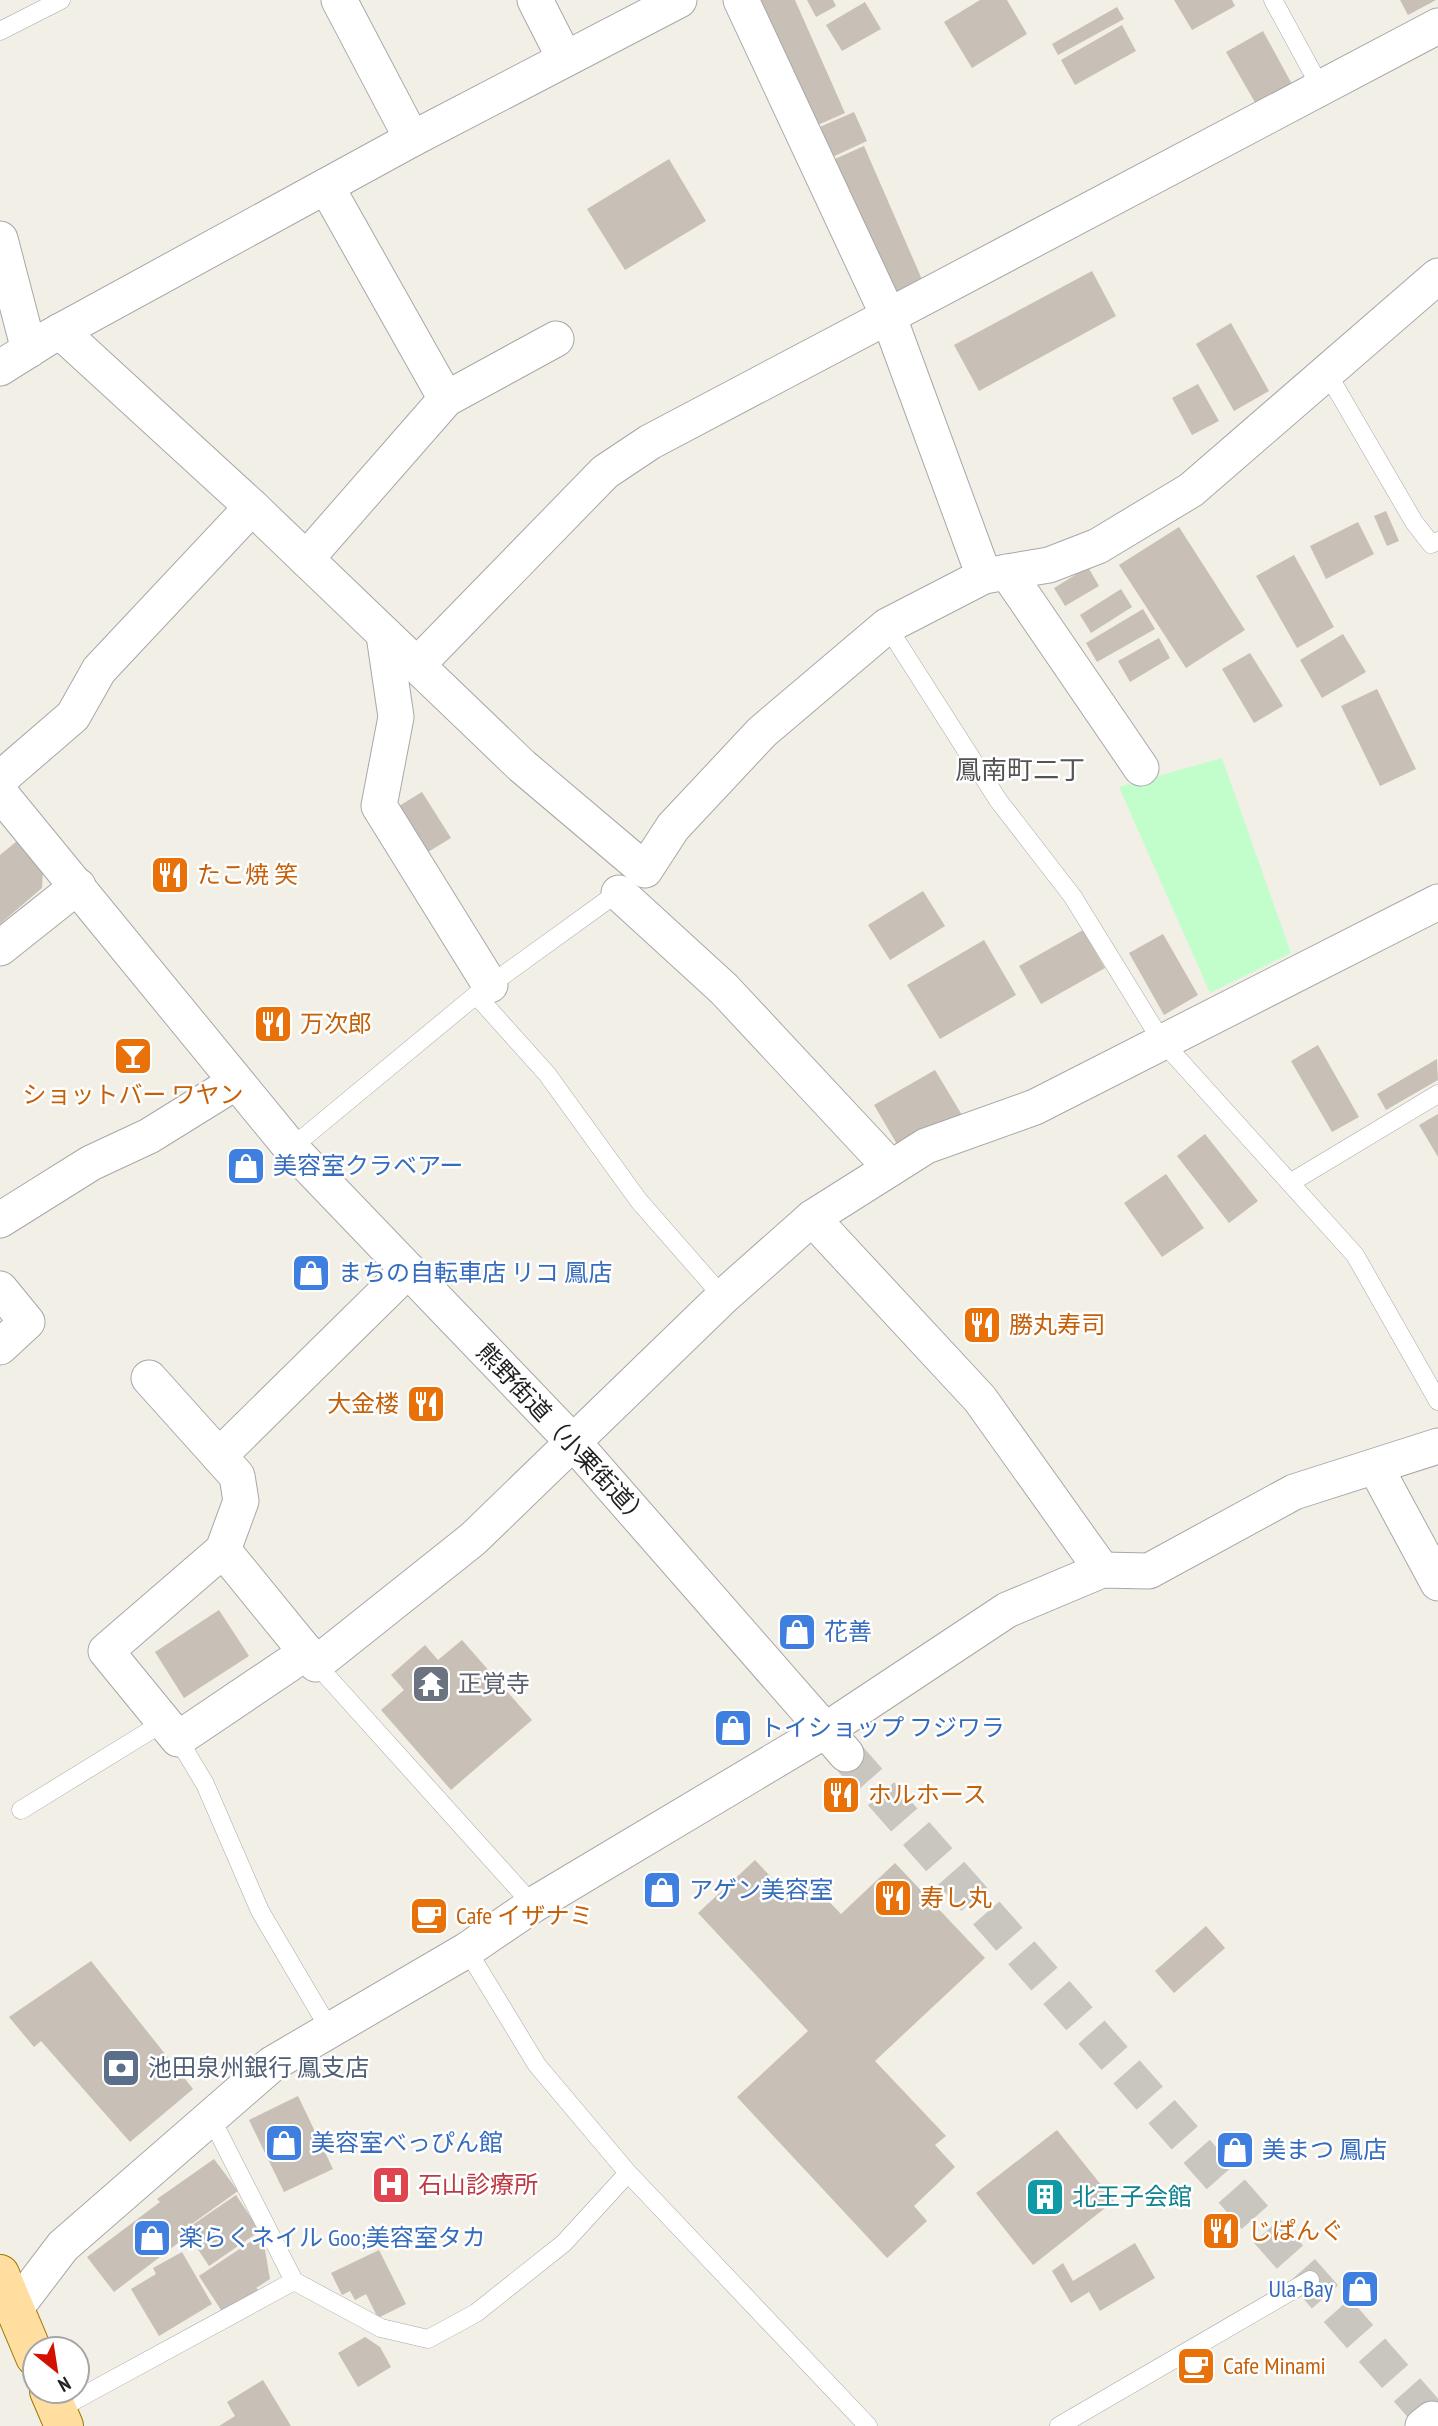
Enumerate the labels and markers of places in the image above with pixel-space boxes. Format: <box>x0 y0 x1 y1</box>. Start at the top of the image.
restaurant icon: たこ焼 笑 <box>149 854 191 896</box>
place label: たこ焼 笑 <box>197 859 298 890</box>
restaurant icon: 万次郎 <box>252 1003 294 1045</box>
place label: 万次郎 <box>300 1008 372 1039</box>
bar icon: ショットバー ワヤン <box>112 1035 154 1077</box>
place label: ショットバー ワヤン <box>22 1079 244 1110</box>
shop icon: 美容室クラベアー <box>225 1145 267 1187</box>
place label: 美容室クラベアー <box>273 1150 464 1181</box>
shop icon: まちの自転車店 リコ 鳳店 <box>290 1252 332 1294</box>
place label: まちの自転車店 リコ 鳳店 <box>338 1257 612 1288</box>
restaurant icon: 勝丸寿司 <box>961 1304 1003 1346</box>
place label: 勝丸寿司 <box>1009 1309 1105 1340</box>
restaurant icon: 大金楼 <box>405 1383 447 1425</box>
place label: 大金楼 <box>327 1388 399 1419</box>
shop icon: 花善 <box>776 1611 818 1653</box>
place label: 花善 <box>824 1616 872 1647</box>
temple icon: 正覚寺 <box>410 1663 452 1705</box>
place label: 正覚寺 <box>458 1668 530 1699</box>
shop icon: トイショップ フジワラ <box>712 1707 754 1749</box>
place label: トイショップ フジワラ <box>760 1712 1005 1743</box>
restaurant icon: ホルホース <box>820 1774 862 1816</box>
place label: ホルホース <box>868 1779 987 1810</box>
shop icon: アゲン美容室 <box>641 1869 683 1911</box>
place label: アゲン美容室 <box>689 1874 833 1905</box>
restaurant icon: 寿し丸 <box>872 1877 914 1919</box>
place label: 寿し丸 <box>920 1882 992 1913</box>
cafe icon: Cafe イザナミ <box>408 1895 450 1937</box>
place label: Cafe イザナミ <box>456 1900 593 1931</box>
bank icon: 池田泉州銀行 鳳支店 <box>100 2047 142 2089</box>
place label: 池田泉州銀行 鳳支店 <box>148 2052 369 2083</box>
shop icon: 美容室べっぴん館 <box>263 2122 305 2164</box>
place label: 美容室べっぴん館 <box>311 2127 503 2158</box>
shop icon: 美まつ 鳳店 <box>1214 2129 1256 2171</box>
place label: 美まつ 鳳店 <box>1262 2134 1387 2165</box>
hospital icon: 石山診療所 <box>370 2164 412 2206</box>
place label: 石山診療所 <box>418 2169 538 2200</box>
building icon: 北王子会館 <box>1024 2176 1066 2218</box>
place label: 北王子会館 <box>1072 2181 1192 2212</box>
restaurant icon: じぱんぐ <box>1200 2210 1242 2252</box>
place label: じぱんぐ <box>1248 2215 1344 2246</box>
shop icon: 楽らくネイル Goo;美容室タカ <box>131 2217 173 2259</box>
place label: 楽らくネイル Goo;美容室タカ <box>179 2222 486 2253</box>
shop icon: Ula-Bay <box>1339 2268 1381 2310</box>
place label: Ula-Bay <box>1268 2273 1333 2304</box>
cafe icon: Cafe Minami <box>1175 2345 1217 2387</box>
place label: Cafe Minami <box>1223 2350 1326 2381</box>

